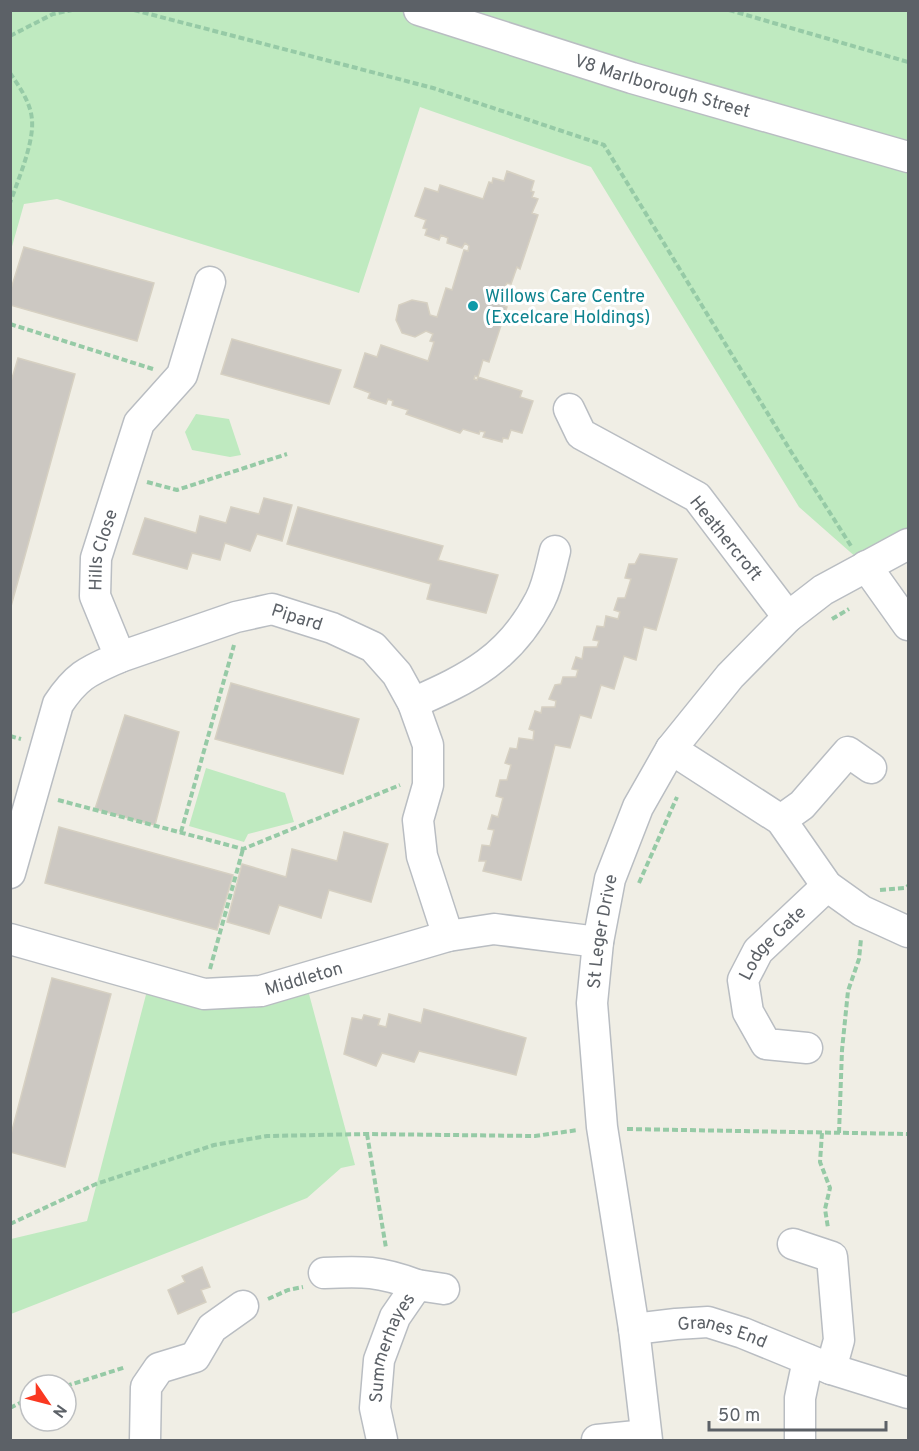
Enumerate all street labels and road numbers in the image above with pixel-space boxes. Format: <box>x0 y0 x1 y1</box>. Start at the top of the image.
street label: V8 Marlborough Street <box>571 50 753 124</box>
street label: Heathercroft <box>683 492 766 586</box>
street label: Hills Close <box>85 507 124 591</box>
street label: Pipard <box>268 599 325 637</box>
street label: St Leger Drive <box>583 873 624 990</box>
street label: Lodge Gate <box>735 902 812 985</box>
street label: Middleton <box>262 958 346 1002</box>
street label: Summerhayes <box>365 1289 421 1404</box>
street label: Granes End <box>677 1312 770 1355</box>

